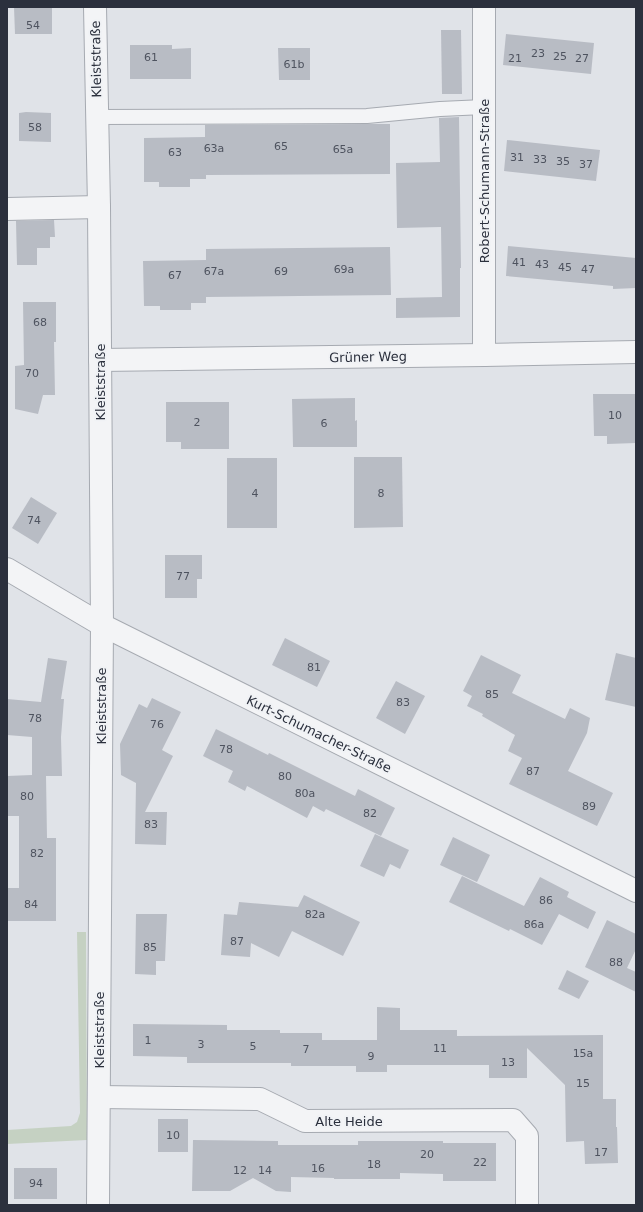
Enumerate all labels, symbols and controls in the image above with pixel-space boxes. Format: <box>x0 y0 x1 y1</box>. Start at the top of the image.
house number: 54 <box>26 19 40 32</box>
street label: Kleiststraße <box>88 20 104 98</box>
house number: 23 <box>531 47 545 60</box>
house number: 25 <box>553 50 567 63</box>
house number: 61 <box>144 51 158 64</box>
house number: 21 <box>508 52 522 65</box>
house number: 27 <box>575 52 589 65</box>
house number: 61b <box>284 58 305 71</box>
street label: Robert-Schumann-Straße <box>477 99 492 263</box>
house number: 58 <box>28 121 42 134</box>
house number: 65 <box>274 140 288 153</box>
house number: 63a <box>204 142 224 155</box>
house number: 65a <box>333 143 353 156</box>
house number: 63 <box>168 146 182 159</box>
house number: 31 <box>510 151 524 164</box>
house number: 33 <box>533 153 547 166</box>
house number: 35 <box>556 155 570 168</box>
house number: 37 <box>579 158 593 171</box>
house number: 41 <box>512 256 526 269</box>
house number: 43 <box>535 258 549 271</box>
house number: 45 <box>558 261 572 274</box>
house number: 69a <box>334 263 354 276</box>
house number: 47 <box>581 263 595 276</box>
house number: 67a <box>204 265 224 278</box>
house number: 69 <box>274 265 288 278</box>
house number: 67 <box>168 269 182 282</box>
house number: 68 <box>33 316 47 329</box>
street label: Kleiststraße <box>93 344 108 420</box>
street label: Grüner Weg <box>329 349 407 365</box>
house number: 70 <box>25 367 39 380</box>
house number: 10 <box>608 409 622 422</box>
house number: 2 <box>194 416 201 429</box>
house number: 6 <box>321 417 328 430</box>
house number: 4 <box>252 487 259 500</box>
house number: 8 <box>378 487 385 500</box>
house number: 74 <box>27 514 41 527</box>
house number: 77 <box>176 570 190 583</box>
house number: 81 <box>307 661 321 674</box>
street label: Kleiststraße <box>94 668 109 744</box>
house number: 85 <box>485 688 499 701</box>
street label: Kurt-Schumacher-Straße <box>244 692 394 776</box>
house number: 83 <box>396 696 410 709</box>
house number: 78 <box>28 712 42 725</box>
house number: 76 <box>150 718 164 731</box>
house number: 78 <box>219 743 233 756</box>
house number: 87 <box>526 765 540 778</box>
house number: 80 <box>278 770 292 783</box>
house number: 80a <box>295 787 315 800</box>
house number: 80 <box>20 790 34 803</box>
house number: 89 <box>582 800 596 813</box>
house number: 82 <box>363 807 377 820</box>
house number: 83 <box>144 818 158 831</box>
house number: 82 <box>30 847 44 860</box>
house number: 86 <box>539 894 553 907</box>
house number: 84 <box>24 898 38 911</box>
house number: 82a <box>305 908 325 921</box>
house number: 86a <box>524 918 544 931</box>
house number: 87 <box>230 935 244 948</box>
house number: 85 <box>143 941 157 954</box>
house number: 88 <box>609 956 623 969</box>
street label: Kleiststraße <box>92 992 107 1068</box>
house number: 1 <box>145 1034 152 1047</box>
house number: 3 <box>198 1038 205 1051</box>
house number: 5 <box>250 1040 257 1053</box>
house number: 11 <box>433 1042 447 1055</box>
house number: 7 <box>303 1043 310 1056</box>
house number: 15a <box>573 1047 593 1060</box>
house number: 9 <box>368 1050 375 1063</box>
house number: 13 <box>501 1056 515 1069</box>
house number: 15 <box>576 1077 590 1090</box>
street label: Alte Heide <box>315 1114 383 1129</box>
house number: 10 <box>166 1129 180 1142</box>
house number: 17 <box>594 1146 608 1159</box>
house number: 20 <box>420 1148 434 1161</box>
house number: 22 <box>473 1156 487 1169</box>
house number: 18 <box>367 1158 381 1171</box>
house number: 16 <box>311 1162 325 1175</box>
house number: 12 <box>233 1164 247 1177</box>
house number: 14 <box>258 1164 272 1177</box>
house number: 94 <box>29 1177 43 1190</box>

